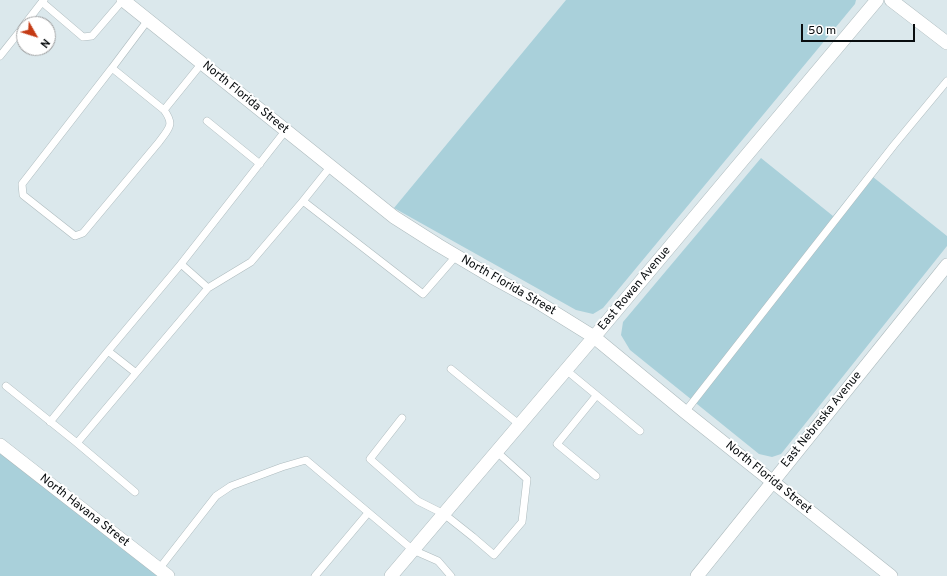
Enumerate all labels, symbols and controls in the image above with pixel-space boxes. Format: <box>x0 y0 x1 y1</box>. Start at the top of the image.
north arrow <box>16 16 56 56</box>
scale bar <box>803 16 917 42</box>
text: 50 m <box>808 23 836 39</box>
text: N <box>37 35 52 50</box>
street label: North Florida Street <box>199 59 291 137</box>
street label: East Rowan Avenue <box>596 244 674 334</box>
street label: North Florida Street <box>458 253 558 319</box>
street label: East Nebraska Avenue <box>779 369 865 471</box>
street label: North Florida Street <box>722 439 814 517</box>
street label: North Havana Street <box>36 472 132 550</box>

